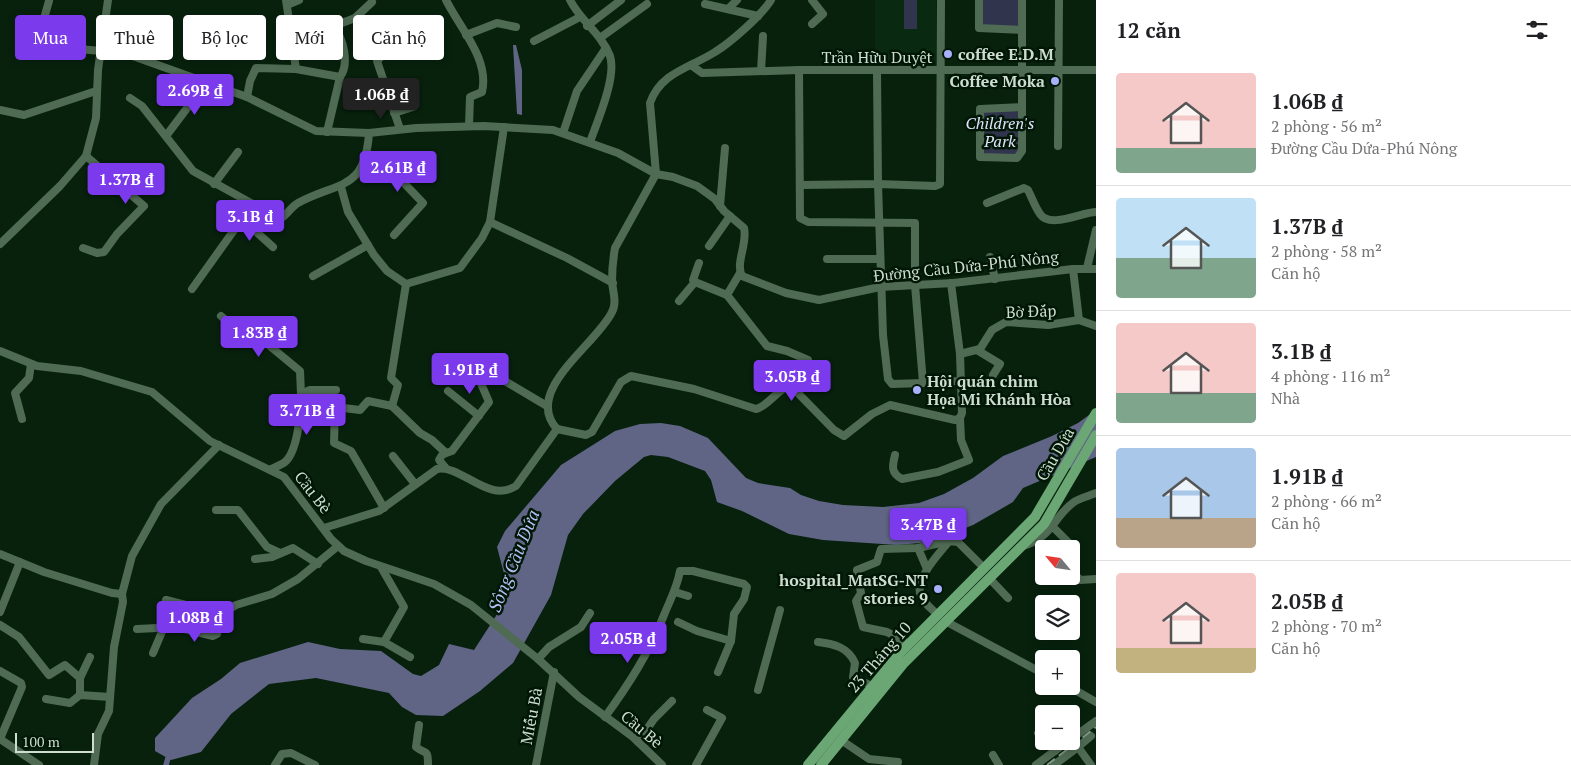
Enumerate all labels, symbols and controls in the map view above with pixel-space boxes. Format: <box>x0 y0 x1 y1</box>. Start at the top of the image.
chip: Mua <box>15 15 86 60</box>
chip: Thuê <box>96 15 173 60</box>
chip: Bộ lọc <box>183 15 266 60</box>
chip: Mới <box>276 15 343 60</box>
chip: Căn hộ <box>353 15 444 60</box>
text: 12 căn <box>1116 16 1181 44</box>
icon: filters <box>1523 16 1551 44</box>
place label: coffee E.D.M <box>958 43 1054 65</box>
street label: Trần Hữu Duyệt <box>821 46 933 68</box>
marker: coffee E.D.M <box>942 48 954 60</box>
place label: Coffee Moka <box>950 70 1045 92</box>
pin: 2.69B ₫ <box>149 74 241 116</box>
marker: Coffee Moka <box>1049 75 1061 87</box>
pin: 1.06B ₫ <box>335 78 427 120</box>
text: 2.69B ₫ <box>168 79 222 101</box>
text: 1.06B ₫ <box>354 83 408 105</box>
text: 1.06B ₫ <box>1271 87 1343 115</box>
icon: home <box>1156 93 1216 153</box>
park label: Children's Park <box>966 112 1035 152</box>
text: 2 phòng · 56 m² <box>1271 115 1382 137</box>
text: Đường Cầu Dứa-Phú Nông <box>1271 137 1457 159</box>
pin: 2.61B ₫ <box>352 150 444 193</box>
text: 2.61B ₫ <box>371 156 425 178</box>
pin: 1.37B ₫ <box>80 162 172 205</box>
text: 1.37B ₫ <box>99 168 153 190</box>
pin: 3.1B ₫ <box>209 200 291 242</box>
text: 3.1B ₫ <box>227 205 273 227</box>
text: 1.37B ₫ <box>1271 212 1343 240</box>
icon: home <box>1156 218 1216 278</box>
text: 2 phòng · 58 m² <box>1271 240 1382 262</box>
street label: Đường Cầu Dứa-Phú Nông <box>872 245 1060 287</box>
text: Căn hộ <box>1271 262 1320 284</box>
street label: Bờ Đắp <box>1005 299 1057 323</box>
pin: 1.83B ₫ <box>213 316 305 358</box>
text: 1.83B ₫ <box>232 321 286 343</box>
text: 3.1B ₫ <box>1271 337 1331 365</box>
icon: home <box>1156 343 1216 403</box>
pin: 1.91B ₫ <box>424 352 516 395</box>
text: 1.91B ₫ <box>443 358 497 380</box>
pin: 3.05B ₫ <box>746 360 838 402</box>
text: 3.05B ₫ <box>765 365 819 387</box>
text: 4 phòng · 116 m² <box>1271 365 1390 387</box>
place label: Hội quán chim Họa Mi Khánh Hòa <box>927 370 1071 410</box>
marker: Hội quán chim Họa Mi Khánh Hòa <box>911 384 923 396</box>
text: Nhà <box>1271 387 1300 409</box>
pin: 3.71B ₫ <box>261 394 353 436</box>
text: 3.71B ₫ <box>280 399 334 421</box>
street label: Cầu Dứa <box>1031 423 1079 485</box>
text: 1.91B ₫ <box>1271 462 1343 490</box>
street label: Cầu Bè <box>289 466 337 518</box>
icon: home <box>1156 468 1216 528</box>
text: 2 phòng · 66 m² <box>1271 490 1382 512</box>
water label: Sông Cầu Dứa <box>482 506 545 615</box>
pin: 3.47B ₫ <box>882 508 974 550</box>
text: Căn hộ <box>1271 512 1320 534</box>
text: 3.47B ₫ <box>901 513 955 535</box>
north arrow <box>1035 540 1080 585</box>
map controls <box>1035 540 1080 750</box>
place label: hospital_MatSG-NT stories 9 <box>779 569 928 609</box>
marker: hospital_MatSG-NT stories 9 <box>932 583 944 595</box>
text: 2.05B ₫ <box>1271 587 1343 615</box>
icon: home <box>1156 593 1216 653</box>
button: layers <box>1035 595 1080 640</box>
pin: 1.08B ₫ <box>149 600 241 643</box>
text: 1.08B ₫ <box>168 606 222 628</box>
text: 2 phòng · 70 m² <box>1271 615 1382 637</box>
street label: 23 Tháng 10 <box>842 617 916 697</box>
pin: 2.05B ₫ <box>582 622 674 664</box>
text: 2.05B ₫ <box>601 627 655 649</box>
text: Căn hộ <box>1271 637 1320 659</box>
button: + <box>1035 650 1080 695</box>
street label: Miếu Bà <box>515 686 547 746</box>
street label: Cầu Bè <box>616 705 668 753</box>
button: − <box>1035 705 1080 750</box>
scale bar <box>15 730 94 753</box>
text: 100 m <box>22 732 60 751</box>

